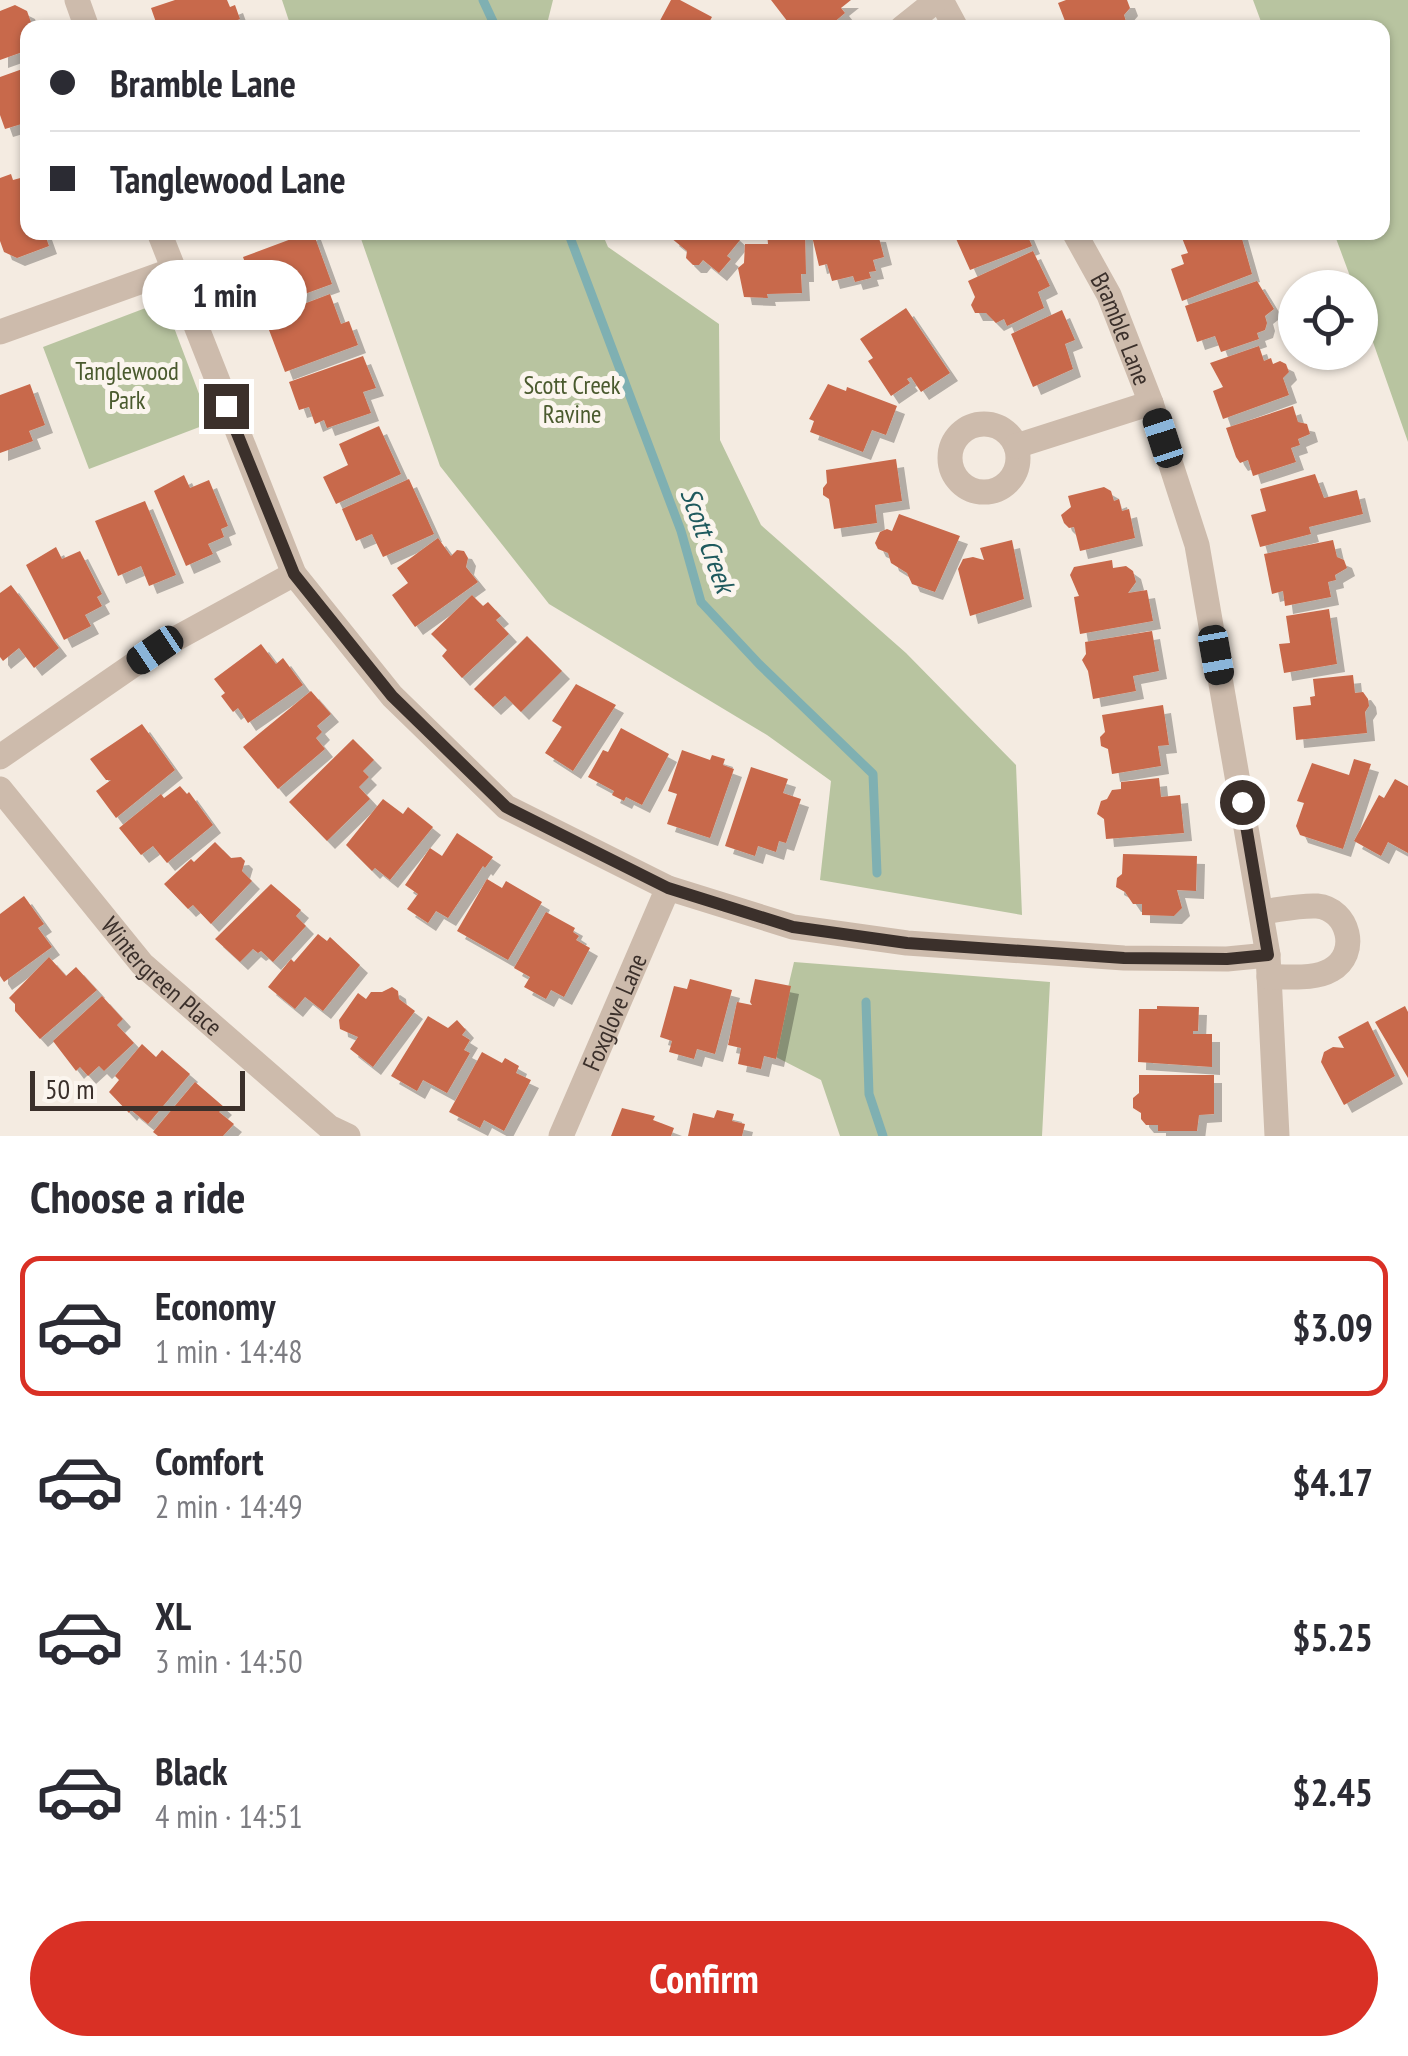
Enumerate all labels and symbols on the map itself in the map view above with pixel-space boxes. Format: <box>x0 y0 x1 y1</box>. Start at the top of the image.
callout: 1 min <box>144 261 308 331</box>
street label: Bramble Lane <box>1084 267 1158 390</box>
park label: Tanglewood Park <box>75 355 179 416</box>
park label: Scott Creek Ravine <box>523 369 621 430</box>
route end <box>204 384 249 429</box>
car <box>1139 405 1187 471</box>
water label: Scott Creek <box>672 482 746 600</box>
car <box>122 621 188 679</box>
car <box>1196 623 1236 687</box>
route start <box>1220 780 1265 825</box>
street label: Wintergreen Place <box>94 910 229 1043</box>
street label: Foxglove Lane <box>575 949 654 1075</box>
scale bar <box>30 1066 245 1110</box>

